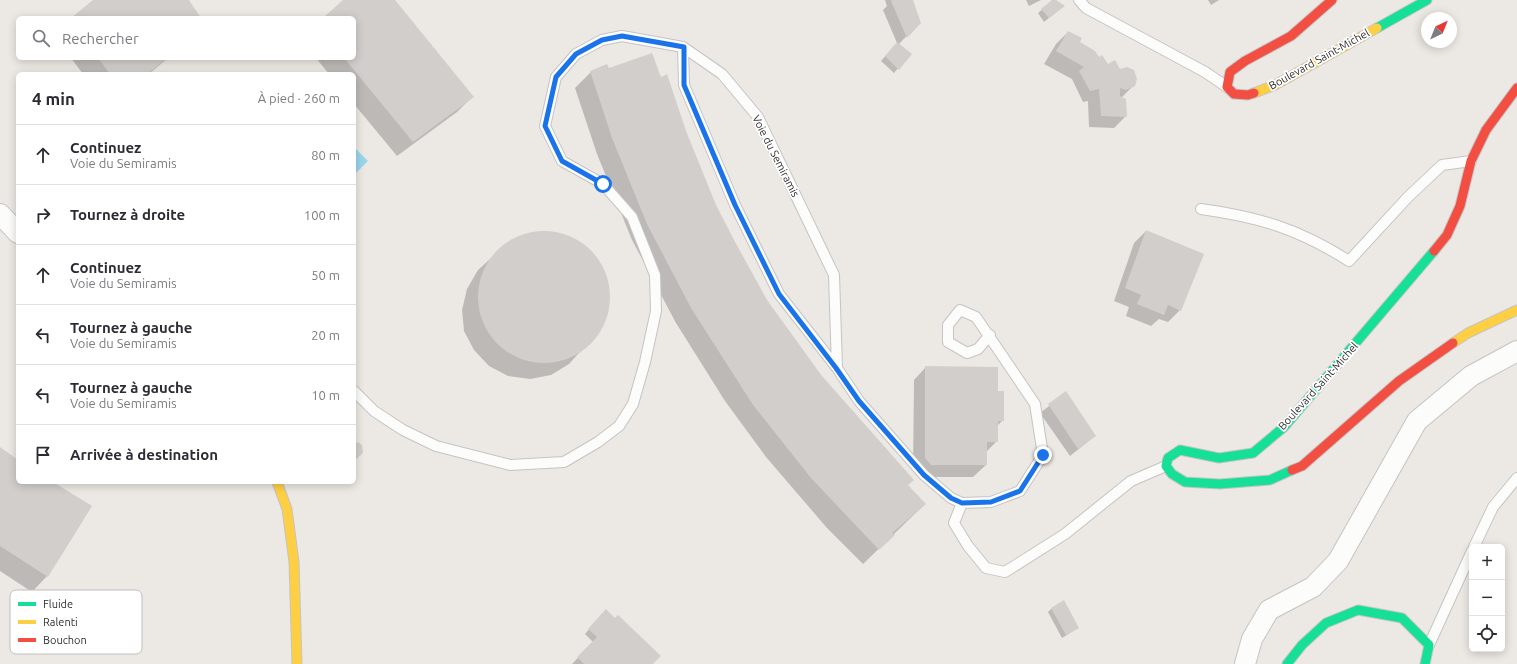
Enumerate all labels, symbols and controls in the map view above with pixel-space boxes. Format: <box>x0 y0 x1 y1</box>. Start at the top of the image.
north arrow <box>1421 12 1457 48</box>
search box <box>16 16 356 60</box>
street label: Boulevard Saint-Michel <box>1267 26 1371 92</box>
icon: search <box>30 27 52 49</box>
text: Rechercher <box>62 30 139 47</box>
text: 4 min <box>32 89 75 108</box>
text: À pied · 260 m <box>258 91 340 105</box>
street label: Voie du Semiramis <box>750 113 802 199</box>
text: Continuez <box>70 139 141 156</box>
icon: ahead <box>32 144 54 166</box>
text: 80 m <box>311 148 340 162</box>
text: Voie du Semiramis <box>70 156 177 170</box>
route start <box>594 175 612 193</box>
icon: right <box>32 204 54 226</box>
text: Tournez à droite <box>70 206 185 223</box>
text: 100 m <box>304 208 340 222</box>
text: Continuez <box>70 259 141 276</box>
icon: ahead <box>32 264 54 286</box>
text: 50 m <box>311 268 340 282</box>
text: Voie du Semiramis <box>70 276 177 290</box>
text: Tournez à gauche <box>70 319 193 336</box>
icon: left <box>32 324 54 346</box>
text: 20 m <box>311 328 340 342</box>
text: Voie du Semiramis <box>70 336 177 350</box>
street label: Boulevard Saint-Michel <box>1276 340 1360 432</box>
text: Tournez à gauche <box>70 379 193 396</box>
icon: left <box>32 384 54 406</box>
text: 10 m <box>311 388 340 402</box>
text: Voie du Semiramis <box>70 396 177 410</box>
icon: arrive <box>32 444 54 466</box>
text: Arrivée à destination <box>70 446 218 463</box>
route end <box>1034 446 1052 464</box>
map controls <box>1469 544 1505 652</box>
button: + <box>1469 544 1505 580</box>
button: − <box>1469 580 1505 616</box>
legend <box>10 590 142 654</box>
text: Fluide <box>43 598 73 610</box>
text: Ralenti <box>43 616 78 628</box>
button: locate <box>1469 616 1505 652</box>
text: Bouchon <box>43 634 87 646</box>

